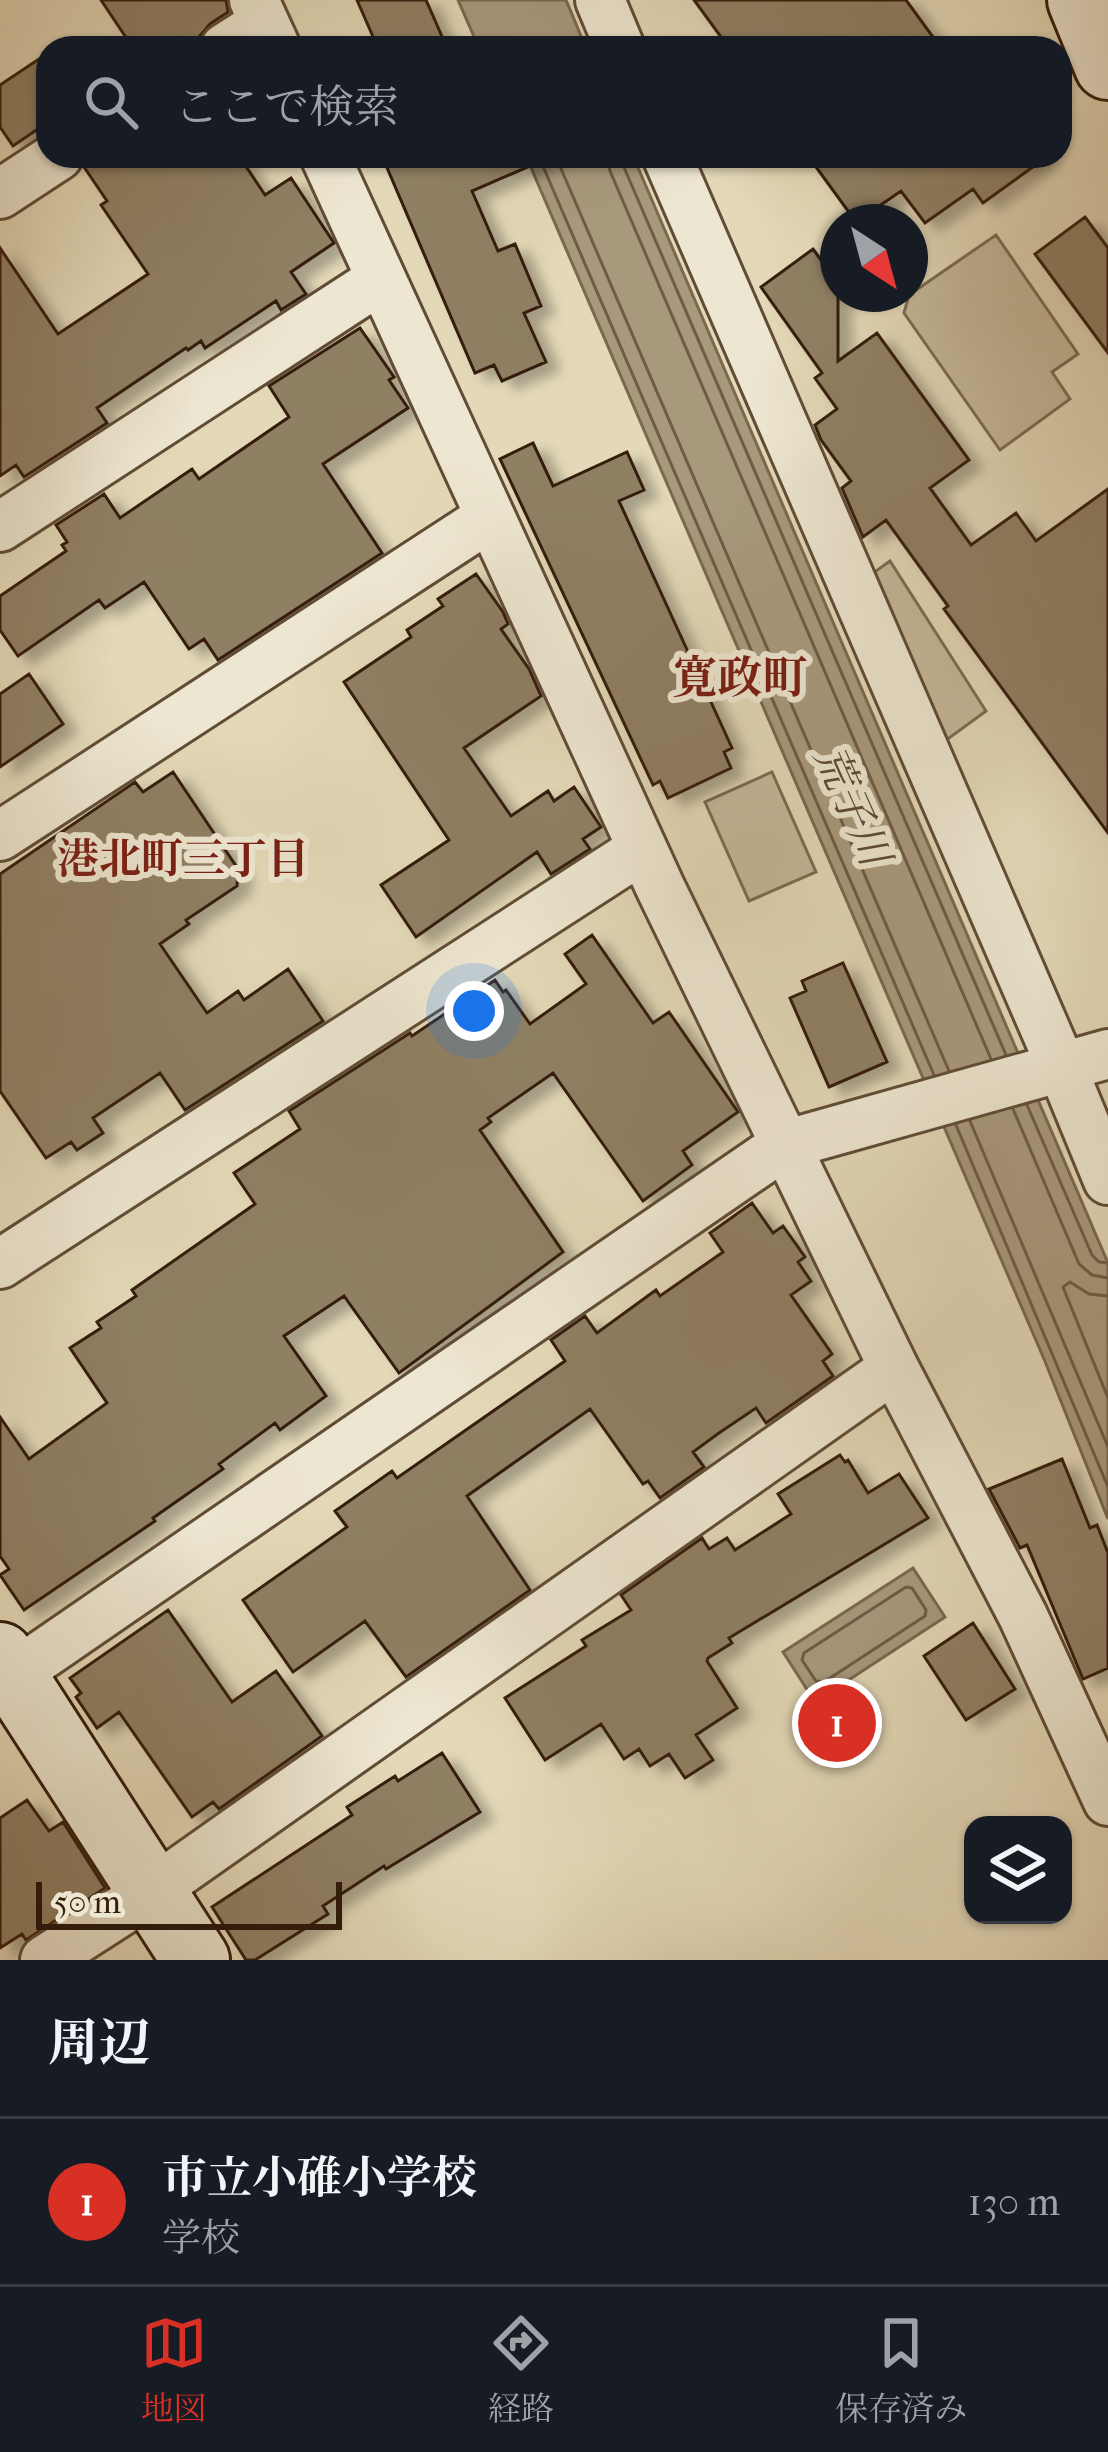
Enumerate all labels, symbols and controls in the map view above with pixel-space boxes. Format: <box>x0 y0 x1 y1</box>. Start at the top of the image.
search box <box>36 36 1072 168</box>
icon: search <box>78 69 144 135</box>
text: ここで検索 <box>174 81 399 134</box>
north arrow <box>820 204 928 312</box>
district label: 寛政町 <box>672 652 808 705</box>
water label: 荒子川 <box>804 738 901 877</box>
district label: 港北町三丁目 <box>57 835 309 884</box>
your location <box>444 981 504 1041</box>
pin: 1 <box>798 1678 876 1768</box>
map controls <box>964 1816 1072 1924</box>
button: layers <box>964 1816 1072 1924</box>
scale bar <box>36 1876 342 1929</box>
text: 50 m <box>54 1883 121 1922</box>
text: 周辺 <box>48 2013 150 2073</box>
text: 市立小碓小学校 <box>162 2152 477 2205</box>
text: 1 <box>80 2179 94 2225</box>
text: 130 m <box>968 2179 1060 2225</box>
text: 学校 <box>162 2215 240 2261</box>
tab: 地図 <box>141 2310 207 2429</box>
tab: 経路 <box>488 2310 554 2429</box>
tab: 保存済み <box>835 2310 967 2429</box>

